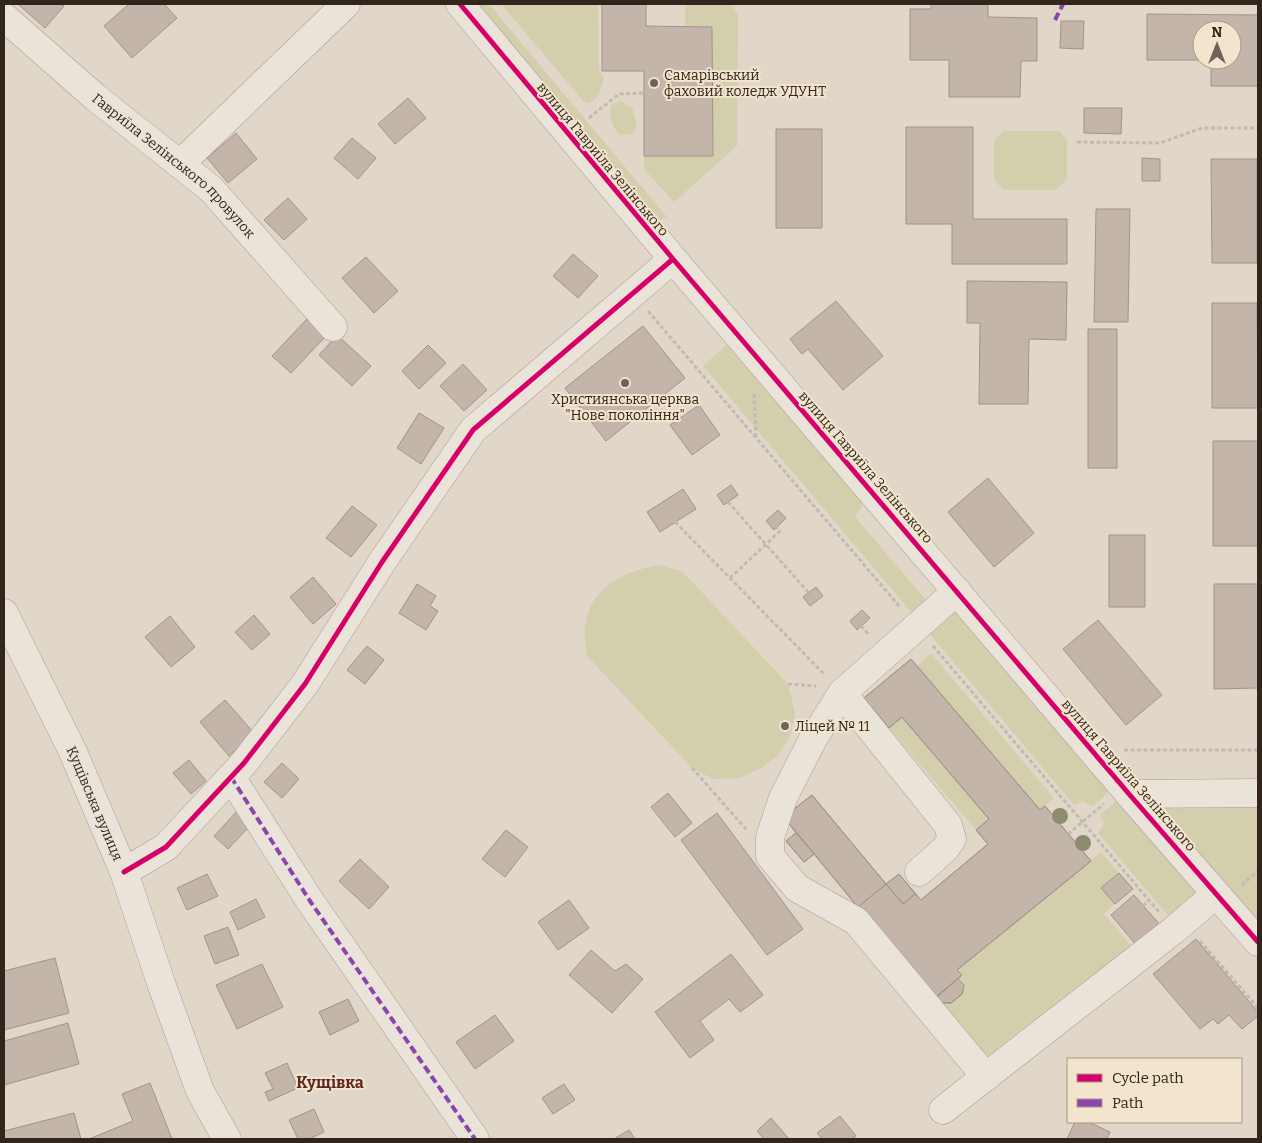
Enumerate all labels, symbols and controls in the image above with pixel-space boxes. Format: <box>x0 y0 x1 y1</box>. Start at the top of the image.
north arrow <box>1192 20 1242 70</box>
text: N <box>1212 24 1223 41</box>
place label: Самарівський фаховий коледж УДУНТ <box>664 67 826 100</box>
marker: Самарівський фаховий коледж УДУНТ <box>648 77 660 89</box>
street label: вулиця Гавриїла Зелінського <box>533 79 672 240</box>
street label: Гавриїла Зелінського провулок <box>89 90 259 243</box>
marker: Християнська церква "Нове покоління" <box>619 377 631 389</box>
street label: вулиця Гавриїла Зелінського <box>795 388 936 547</box>
place label: Християнська церква "Нове покоління" <box>551 391 699 424</box>
street label: вулиця Гавриїла Зелінського <box>1058 696 1199 855</box>
place label: Ліцей № 11 <box>795 718 870 735</box>
marker: Ліцей № 11 <box>779 720 791 732</box>
street label: Кущівська вулиця <box>62 743 126 864</box>
legend <box>1067 1058 1242 1123</box>
text: Cycle path <box>1112 1069 1184 1087</box>
district label: Кущівка <box>296 1073 364 1092</box>
text: Path <box>1112 1094 1144 1112</box>

